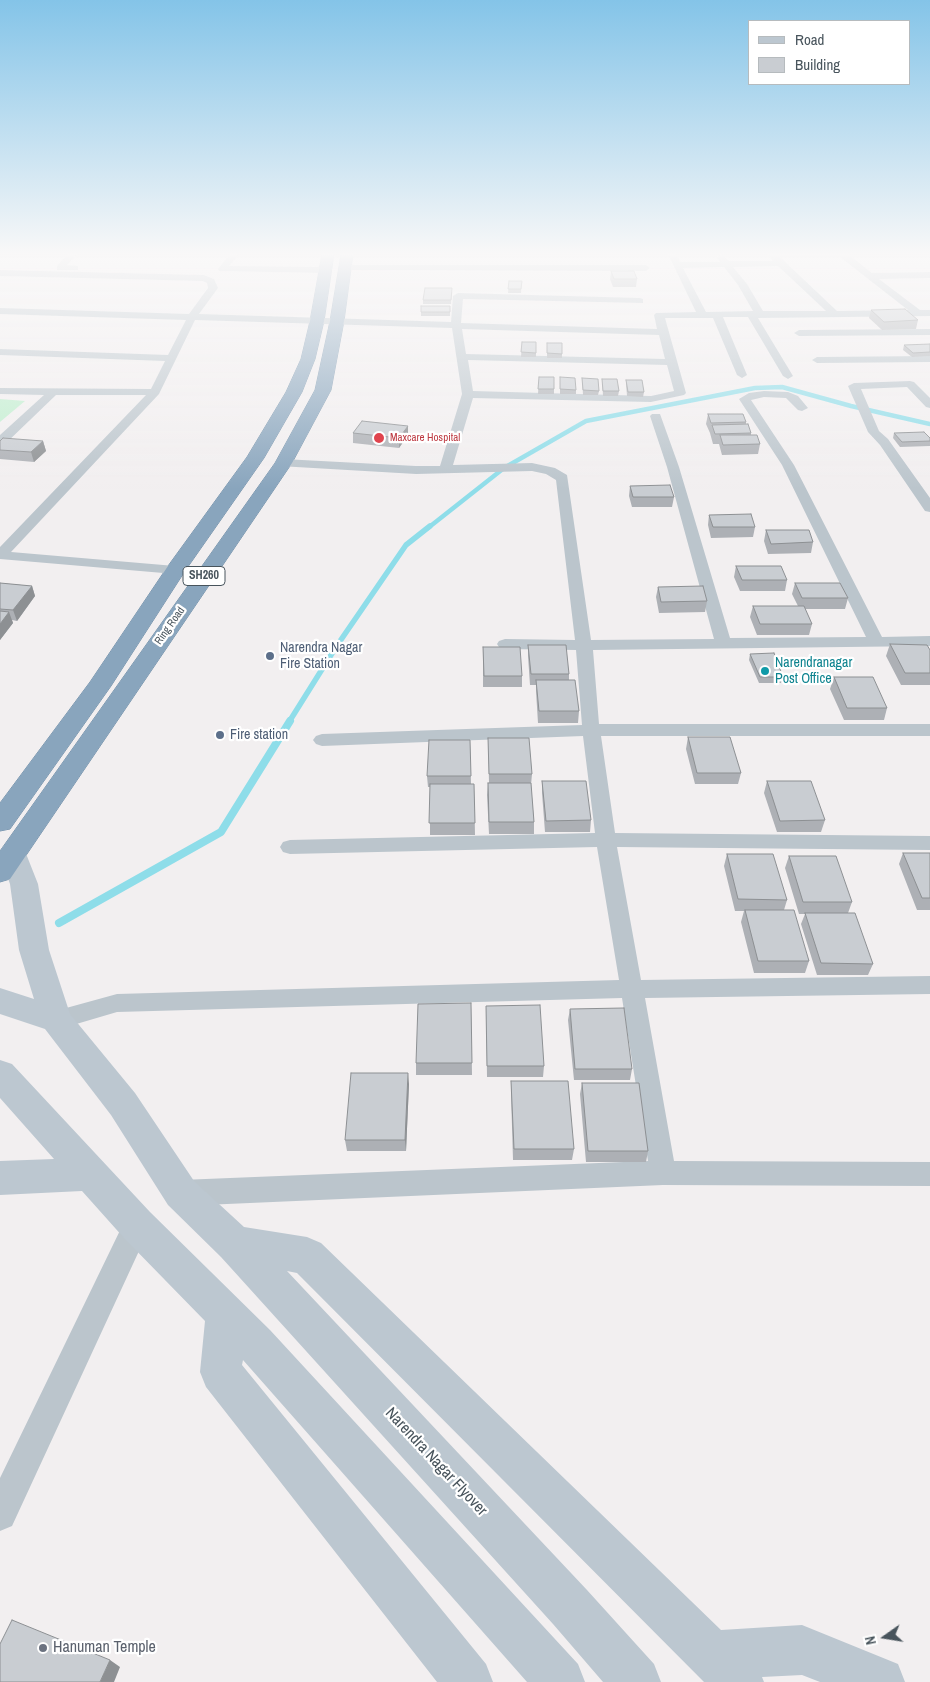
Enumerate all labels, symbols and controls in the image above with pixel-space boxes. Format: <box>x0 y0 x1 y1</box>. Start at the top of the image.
legend <box>748 20 910 85</box>
text: Road <box>795 29 824 50</box>
text: Building <box>795 54 840 75</box>
marker: Maxcare Hospital <box>372 431 386 445</box>
place label: Maxcare Hospital <box>390 431 460 445</box>
road number: SH260 <box>183 566 225 586</box>
street label: Ring Road <box>152 605 188 647</box>
place label: Narendra Nagar Fire Station <box>280 640 362 672</box>
marker: Narendra Nagar Fire Station <box>264 650 276 662</box>
place label: Narendranagar Post Office <box>775 655 852 688</box>
marker: Narendranagar Post Office <box>759 665 771 677</box>
place label: Fire station <box>230 727 288 743</box>
marker: Fire station <box>214 729 226 741</box>
street label: Narendra Nagar Flyover <box>381 1404 491 1520</box>
north arrow <box>860 1612 910 1662</box>
text: N <box>861 1634 880 1646</box>
place label: Hanuman Temple <box>53 1638 156 1658</box>
marker: Hanuman Temple <box>37 1642 49 1654</box>

